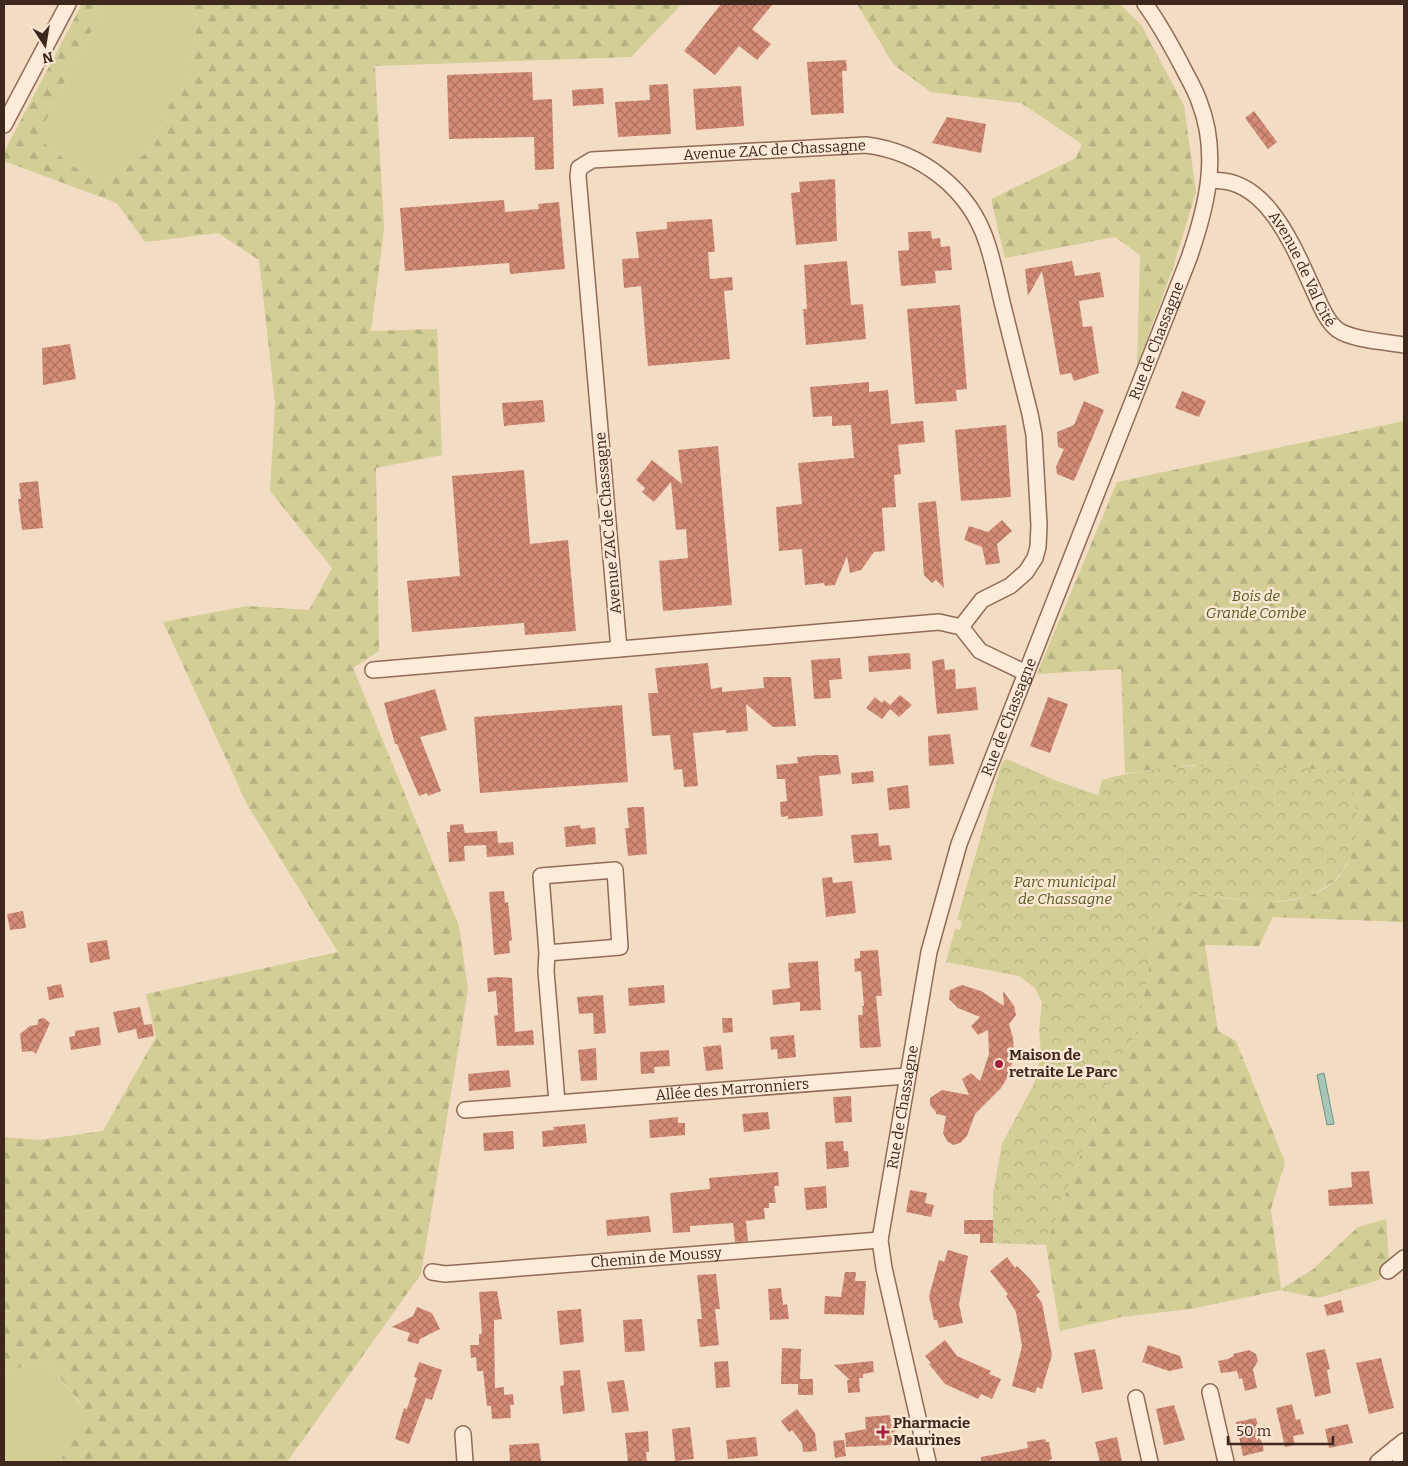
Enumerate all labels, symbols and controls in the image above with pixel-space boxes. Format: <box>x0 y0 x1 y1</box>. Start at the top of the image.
north arrow <box>20 20 70 70</box>
text: N <box>40 48 55 67</box>
street label: Avenue ZAC de Chassagne <box>683 136 867 164</box>
street label: Avenue de Val Cité <box>1265 207 1340 331</box>
street label: Rue de Chassagne <box>1125 279 1188 403</box>
street label: Avenue ZAC de Chassagne <box>591 431 625 615</box>
park label: Bois de Grande Combe <box>1206 587 1307 622</box>
street label: Rue de Chassagne <box>978 655 1040 779</box>
park label: Parc municipal de Chassagne <box>1014 873 1116 908</box>
street label: Rue de Chassagne <box>883 1044 922 1171</box>
place label: Maison de retraite Le Parc <box>1009 1046 1118 1081</box>
marker: Maison de retraite Le Parc <box>993 1058 1005 1070</box>
street label: Allée des Marronniers <box>655 1075 810 1104</box>
street label: Chemin de Moussy <box>590 1243 722 1272</box>
place label: Pharmacie Maurines <box>893 1414 970 1449</box>
scale bar <box>1228 1414 1333 1446</box>
text: 50 m <box>1236 1422 1272 1440</box>
marker: Pharmacie Maurines <box>877 1426 889 1438</box>

